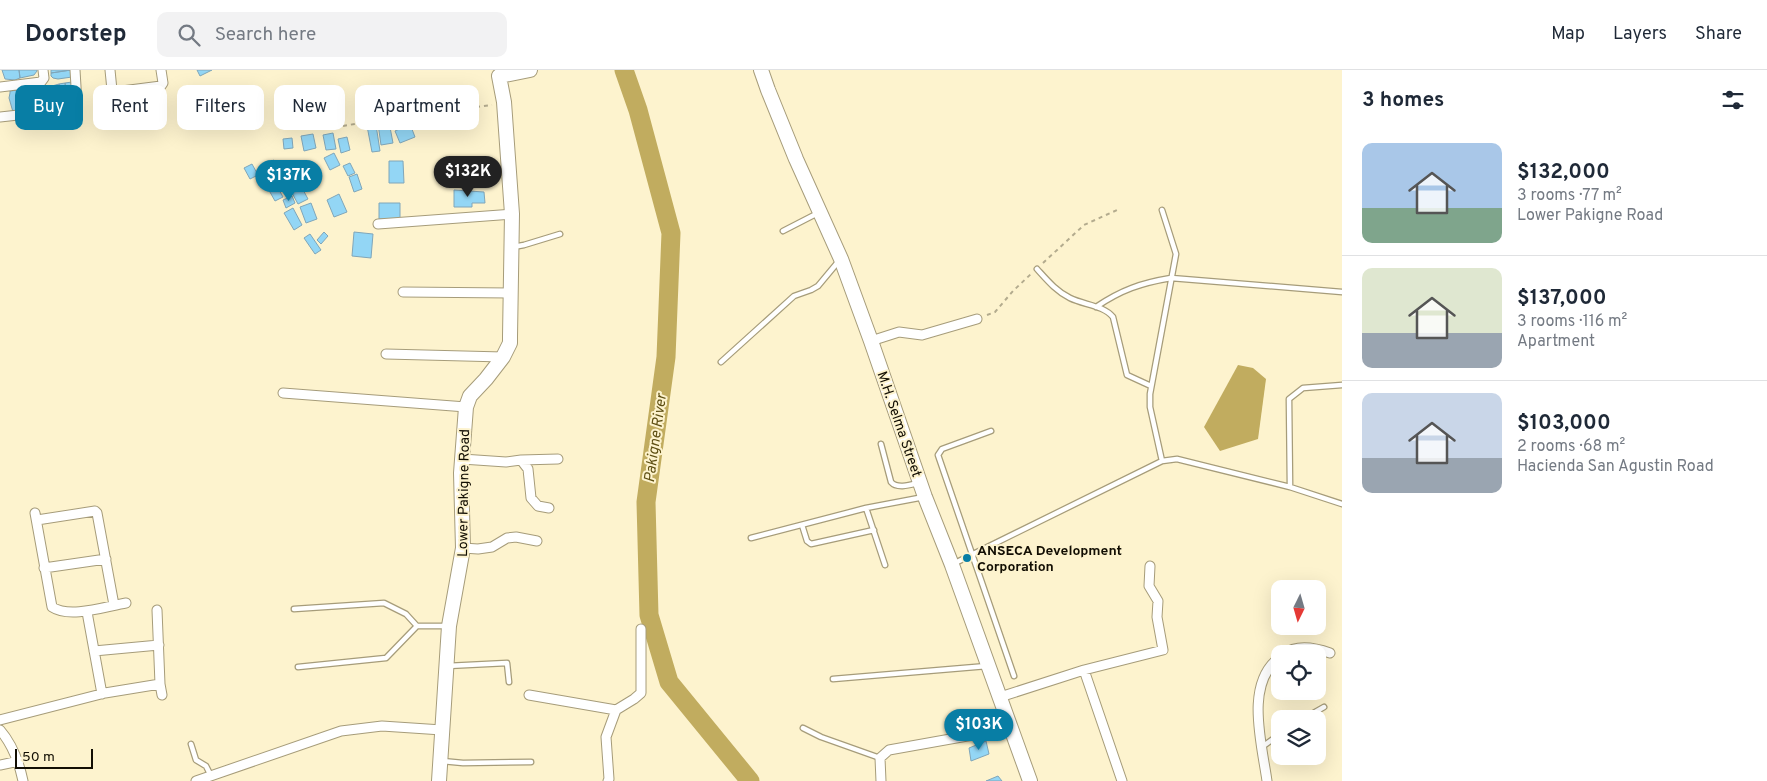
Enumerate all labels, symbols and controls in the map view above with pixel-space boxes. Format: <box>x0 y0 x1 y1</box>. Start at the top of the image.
search box <box>157 12 507 57</box>
text: Doorstep <box>25 20 127 50</box>
icon: search <box>175 21 203 49</box>
text: Search here <box>215 23 316 47</box>
text: Map <box>1551 23 1585 46</box>
text: Layers <box>1613 23 1667 46</box>
text: Share <box>1695 23 1742 46</box>
chip: Buy <box>15 85 83 130</box>
chip: Rent <box>93 85 167 130</box>
chip: Filters <box>177 85 264 130</box>
chip: New <box>274 85 345 130</box>
chip: Apartment <box>355 85 479 130</box>
icon: filters <box>1719 86 1747 114</box>
text: 3 homes <box>1362 87 1444 114</box>
pin: $132K <box>433 156 503 198</box>
text: $132,000 <box>1517 159 1610 186</box>
pin: $137K <box>254 160 324 202</box>
text: $132K <box>445 162 491 182</box>
icon: home <box>1402 163 1462 223</box>
text: $137K <box>266 166 312 186</box>
text: 3 rooms · 77 m² <box>1517 186 1622 206</box>
text: Lower Pakigne Road <box>1517 206 1663 226</box>
text: $137,000 <box>1517 285 1607 312</box>
icon: home <box>1402 288 1462 348</box>
text: 3 rooms · 116 m² <box>1517 312 1627 332</box>
text: Apartment <box>1517 332 1595 352</box>
street label: M.H. Selma Street <box>872 369 925 480</box>
water label: Pakigne River <box>641 391 672 484</box>
text: $103,000 <box>1517 410 1611 437</box>
icon: home <box>1402 413 1462 473</box>
street label: Lower Pakigne Road <box>455 429 474 557</box>
text: 2 rooms · 68 m² <box>1517 437 1625 457</box>
text: Hacienda San Agustin Road <box>1517 457 1714 477</box>
place label: ANSECA Development Corporation <box>977 543 1122 576</box>
marker: ANSECA Development Corporation <box>961 552 973 564</box>
north arrow <box>1271 580 1326 635</box>
map controls <box>1271 580 1326 765</box>
button: locate <box>1271 645 1326 700</box>
pin: $103K <box>944 708 1014 751</box>
button: layers <box>1271 710 1326 765</box>
text: $103K <box>955 715 1003 735</box>
scale bar <box>15 746 92 769</box>
text: 50 m <box>22 749 55 766</box>

